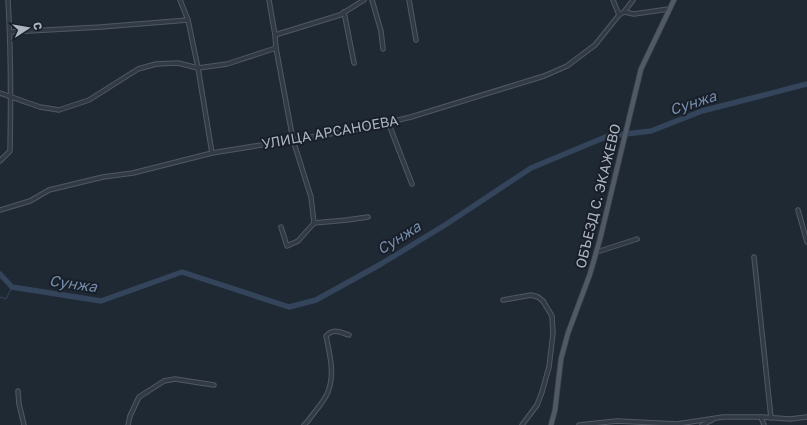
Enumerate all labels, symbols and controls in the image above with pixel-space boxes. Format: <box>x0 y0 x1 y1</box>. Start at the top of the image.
north arrow <box>8 8 48 48</box>
text: С <box>31 21 45 31</box>
water label: Сунжа <box>667 86 719 119</box>
street label: УЛИЦА АРСАНОЕВА <box>260 111 400 152</box>
street label: ОБЪЕЗД С. ЭКАЖЕВО <box>571 122 624 270</box>
water label: Сунжа <box>373 217 425 258</box>
water label: Сунжа <box>48 271 99 296</box>

